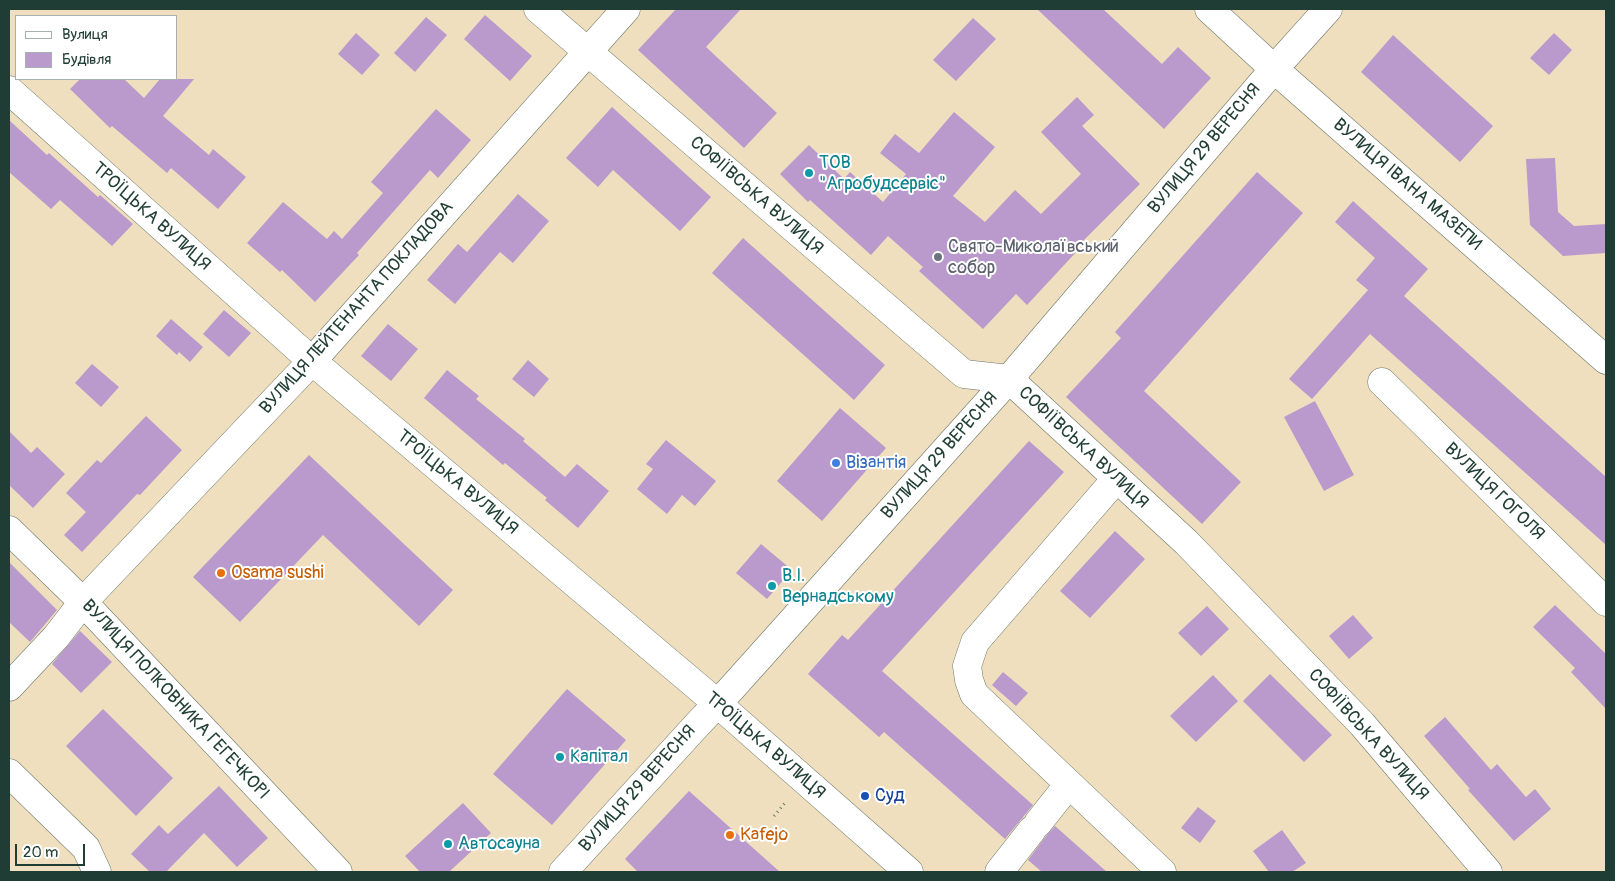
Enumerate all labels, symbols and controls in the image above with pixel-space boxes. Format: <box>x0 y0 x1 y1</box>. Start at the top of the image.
legend <box>15 15 178 80</box>
text: Вулиця <box>62 25 108 44</box>
text: Будівля <box>62 50 111 69</box>
street label: ВУЛИЦЯ 29 ВЕРЕСНЯ <box>1144 79 1266 219</box>
street label: ВУЛИЦЯ ІВАНА МАЗЕПИ <box>1328 115 1486 255</box>
street label: СОФІЇВСЬКА ВУЛИЦЯ <box>685 132 827 260</box>
place label: ТОВ "Агробудсервіс" <box>819 152 946 194</box>
street label: ТРОЇЦЬКА ВУЛИЦЯ <box>87 158 215 276</box>
marker: ТОВ "Агробудсервіс" <box>803 167 815 179</box>
street label: ВУЛИЦЯ ЛЕЙТЕНАНТА ПОКЛАДОВА <box>256 197 458 419</box>
place label: Свято-Миколаївський собор <box>948 236 1119 278</box>
marker: Свято-Миколаївський собор <box>932 251 944 263</box>
street label: СОФІЇВСЬКА ВУЛИЦЯ <box>1014 382 1152 514</box>
street label: ВУЛИЦЯ 29 ВЕРЕСНЯ <box>877 388 1003 524</box>
street label: ТРОЇЦЬКА ВУЛИЦЯ <box>392 426 522 540</box>
street label: ВУЛИЦЯ ГОГОЛЯ <box>1439 439 1549 545</box>
place label: Візантія <box>846 452 906 474</box>
marker: Візантія <box>830 457 842 469</box>
place label: Osama sushi <box>231 562 324 584</box>
place label: В.І. Вернадському <box>782 565 894 608</box>
marker: Osama sushi <box>215 567 227 579</box>
marker: В.І. Вернадському <box>766 580 778 592</box>
street label: ВУЛИЦЯ ПОЛКОВНИКА ГЕГЕЧКОРІ <box>77 596 273 804</box>
street label: СОФІЇВСЬКА ВУЛИЦЯ <box>1303 665 1433 805</box>
street label: ТРОЇЦЬКА ВУЛИЦЯ <box>701 688 829 804</box>
street label: ВУЛИЦЯ 29 ВЕРЕСНЯ <box>575 721 701 857</box>
place label: Капітал <box>570 746 628 768</box>
marker: Капітал <box>554 751 566 763</box>
place label: Суд <box>875 785 905 807</box>
marker: Суд <box>859 790 871 802</box>
place label: Kafejo <box>740 824 788 846</box>
marker: Kafejo <box>724 829 736 841</box>
place label: Автосауна <box>458 833 540 855</box>
scale bar <box>18 834 88 866</box>
marker: Автосауна <box>442 838 454 850</box>
text: 20 m <box>23 843 58 862</box>

